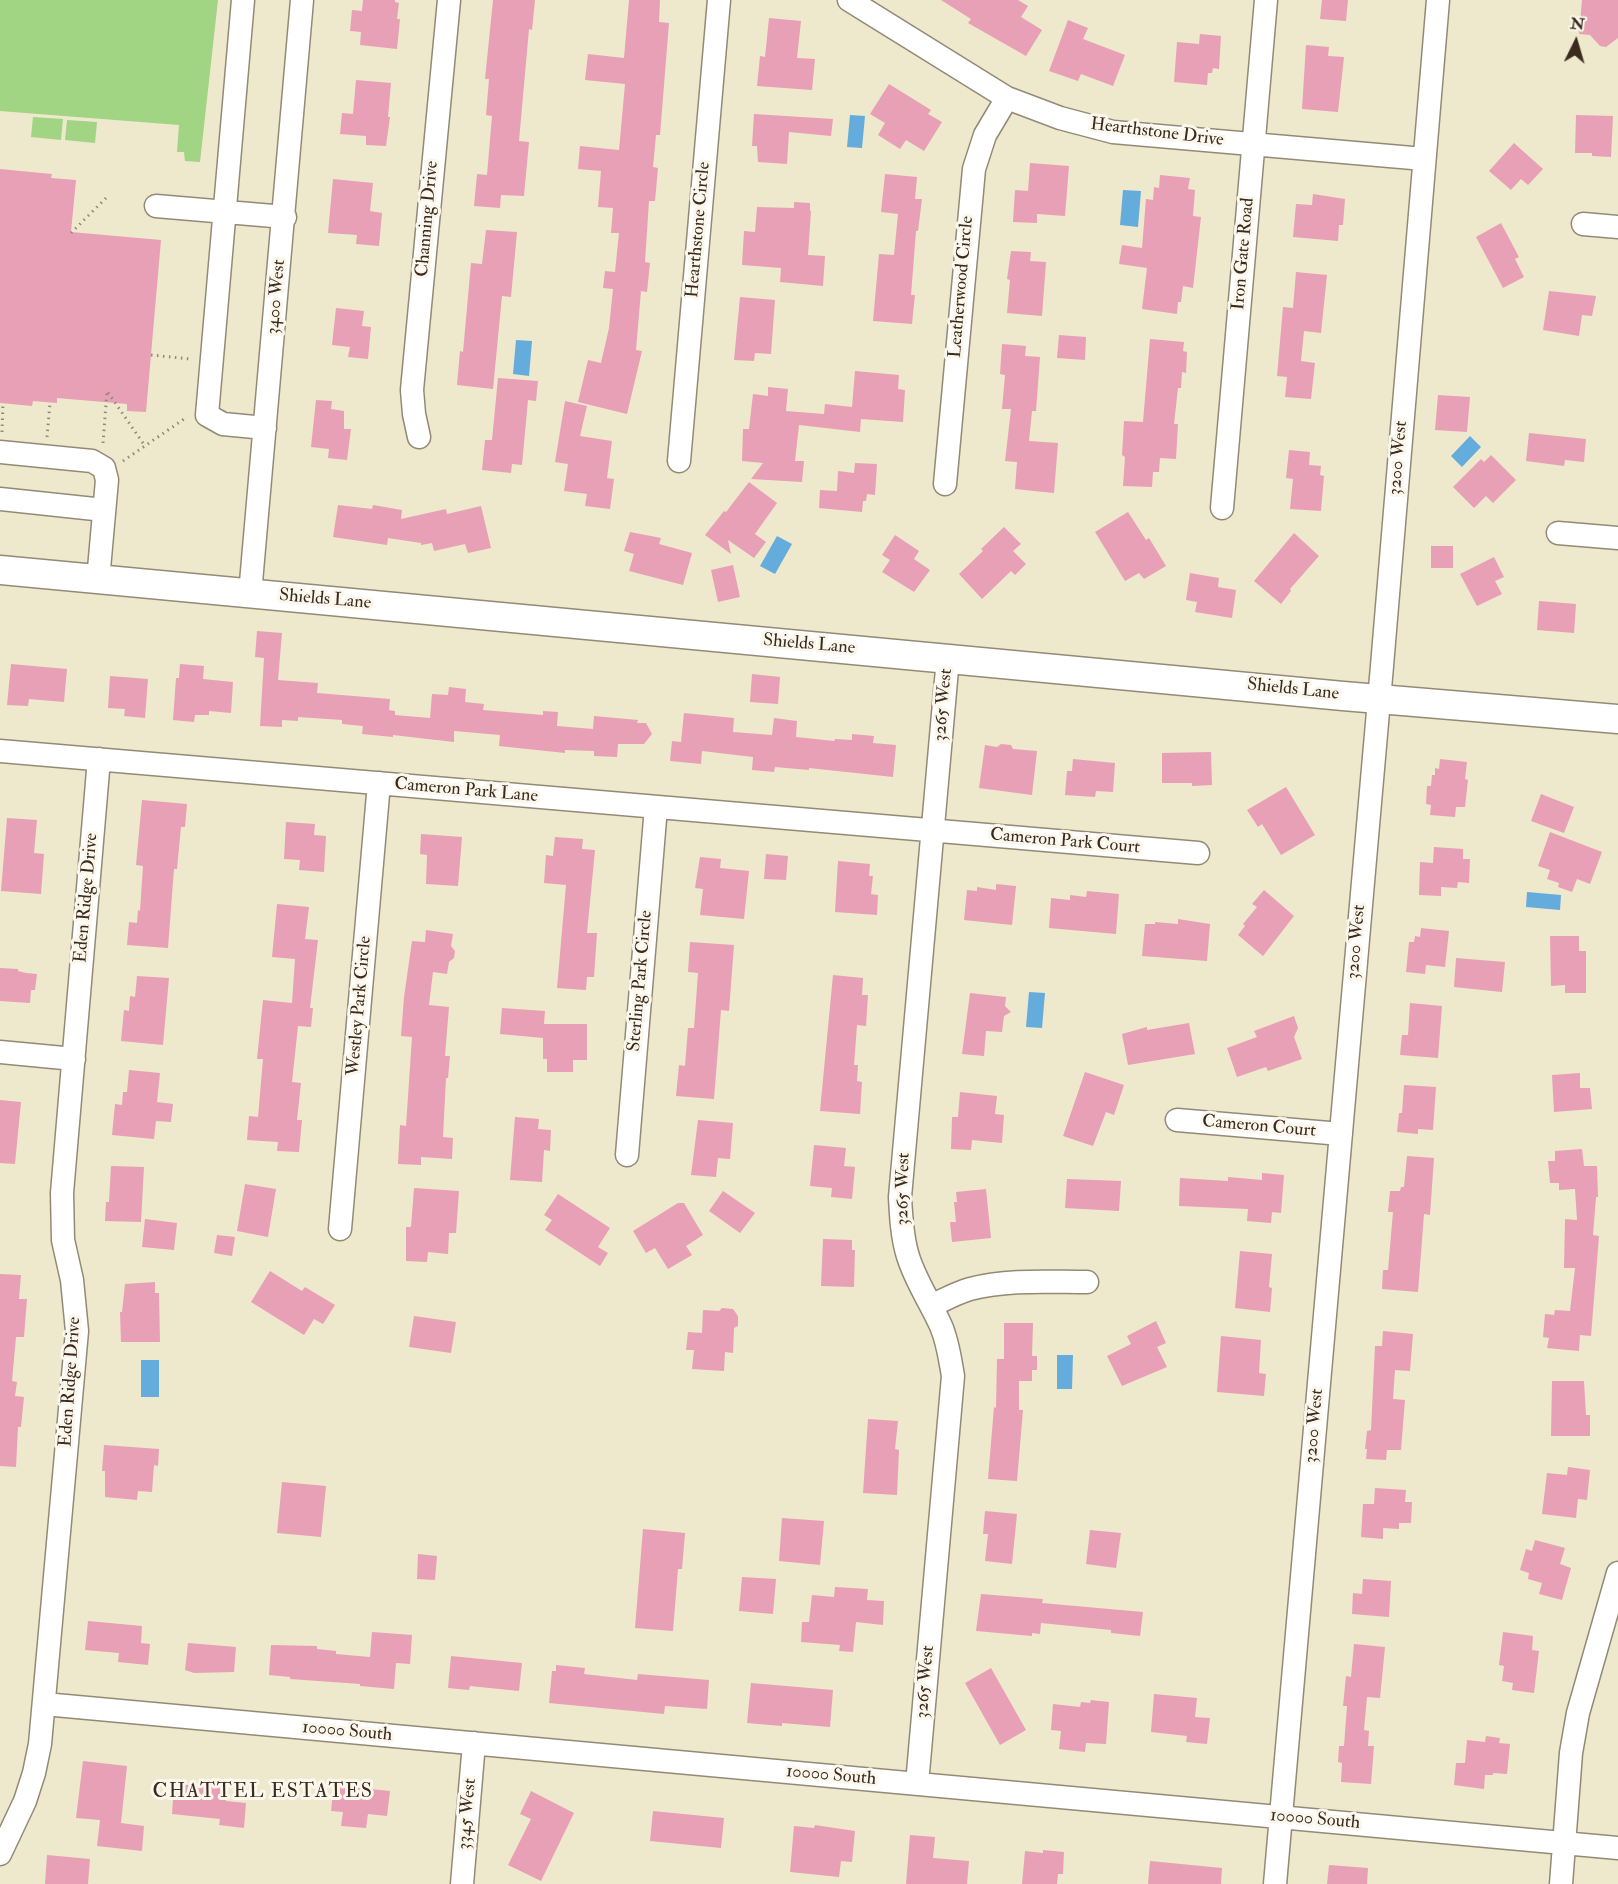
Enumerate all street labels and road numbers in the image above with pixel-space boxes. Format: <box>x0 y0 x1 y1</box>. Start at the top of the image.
street label: Hearthstone Drive <box>1089 114 1225 152</box>
street label: Channing Drive <box>412 160 444 278</box>
street label: Hearthstone Circle <box>682 161 716 299</box>
street label: Iron Gate Road <box>1228 197 1260 311</box>
street label: Leatherwood Circle <box>945 215 979 359</box>
street label: 3400 West <box>263 259 291 335</box>
street label: 3200 West <box>1385 420 1413 496</box>
street label: Shields Lane <box>278 585 372 615</box>
street label: Shields Lane <box>762 630 856 660</box>
street label: 3265 West <box>930 668 958 742</box>
street label: Shields Lane <box>1246 674 1340 706</box>
street label: Cameron Park Lane <box>393 774 539 808</box>
street label: Cameron Park Court <box>989 825 1141 859</box>
street label: Eden Ridge Drive <box>71 832 103 964</box>
street label: 3200 West <box>1343 904 1371 980</box>
street label: Sterling Park Circle <box>624 909 658 1053</box>
street label: Westley Park Circle <box>343 935 377 1077</box>
street label: Cameron Court <box>1201 1111 1317 1143</box>
street label: 3265 West <box>893 1152 915 1226</box>
street label: Eden Ridge Drive <box>56 1316 86 1448</box>
street label: 3200 West <box>1301 1388 1329 1464</box>
street label: 3265 West <box>912 1645 940 1719</box>
street label: 10000 South <box>301 1717 393 1747</box>
street label: 10000 South <box>785 1761 877 1791</box>
street label: 3345 West <box>454 1777 482 1851</box>
street label: 10000 South <box>1269 1805 1361 1835</box>

